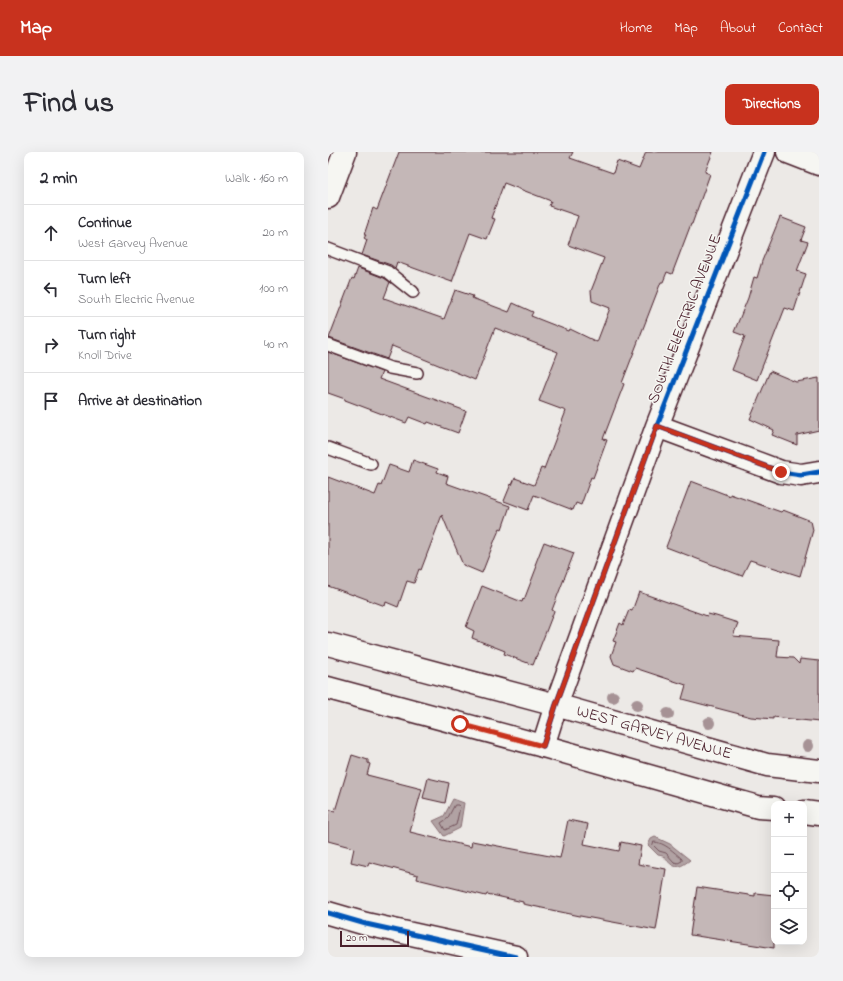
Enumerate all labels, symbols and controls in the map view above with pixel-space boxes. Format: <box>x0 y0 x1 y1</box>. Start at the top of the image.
text: Map <box>20 15 52 42</box>
text: Home <box>620 18 652 39</box>
text: Map <box>674 18 698 39</box>
text: About <box>720 18 756 39</box>
text: Contact <box>778 18 823 39</box>
text: Find us <box>24 84 114 125</box>
button: Directions <box>725 84 819 125</box>
text: 2 min <box>40 166 77 191</box>
text: Walk · 160 m <box>225 169 288 188</box>
text: Continue <box>78 212 132 234</box>
icon: ahead <box>40 222 62 244</box>
text: 20 m <box>263 223 288 242</box>
street label: SOUTH ELECTRIC AVENUE <box>642 231 728 407</box>
text: West Garvey Avenue <box>78 234 188 253</box>
text: Turn left <box>78 268 131 290</box>
icon: left <box>40 278 62 300</box>
text: 100 m <box>259 279 288 298</box>
text: South Electric Avenue <box>78 290 195 309</box>
text: Turn right <box>78 324 136 346</box>
icon: right <box>40 334 62 356</box>
text: 40 m <box>264 335 288 354</box>
text: Knoll Drive <box>78 346 132 365</box>
icon: arrive <box>40 390 62 412</box>
text: Arrive at destination <box>78 390 202 412</box>
route end <box>772 463 790 481</box>
street label: WEST GARVEY AVENUE <box>574 699 735 766</box>
route start <box>451 715 469 733</box>
map controls <box>771 801 807 945</box>
button: + <box>771 801 807 837</box>
button: − <box>771 837 807 873</box>
button: locate <box>771 873 807 909</box>
button: layers <box>771 909 807 945</box>
scale bar <box>340 929 409 948</box>
text: 20 m <box>346 930 368 946</box>

